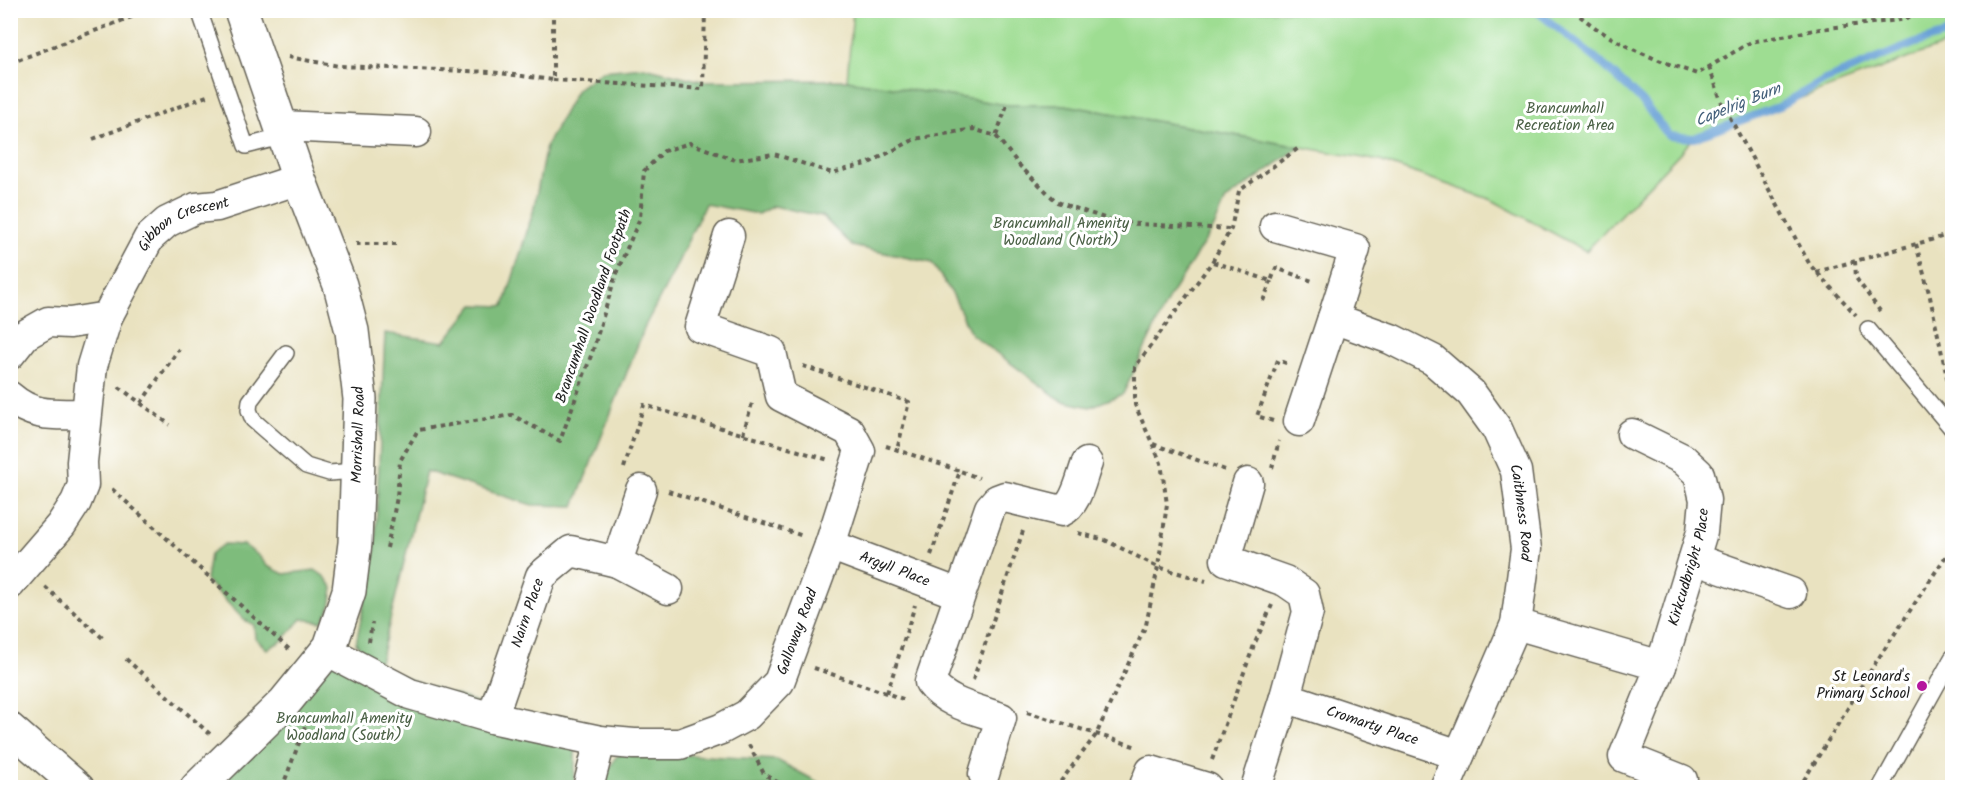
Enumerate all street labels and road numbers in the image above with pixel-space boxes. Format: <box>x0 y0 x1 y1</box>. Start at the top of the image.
street label: Gibbon Crescent <box>132 191 233 256</box>
street label: Brancumhall Woodland Footpath <box>549 206 639 406</box>
street label: Morrishall Road <box>345 384 372 484</box>
street label: Caithness Road <box>1502 460 1538 563</box>
street label: Kirkcudbright Place <box>1662 507 1716 629</box>
street label: Argyll Place <box>856 545 934 594</box>
street label: Nairn Place <box>505 575 551 651</box>
street label: Galloway Road <box>771 585 825 679</box>
street label: Cromarty Place <box>1323 699 1422 753</box>

